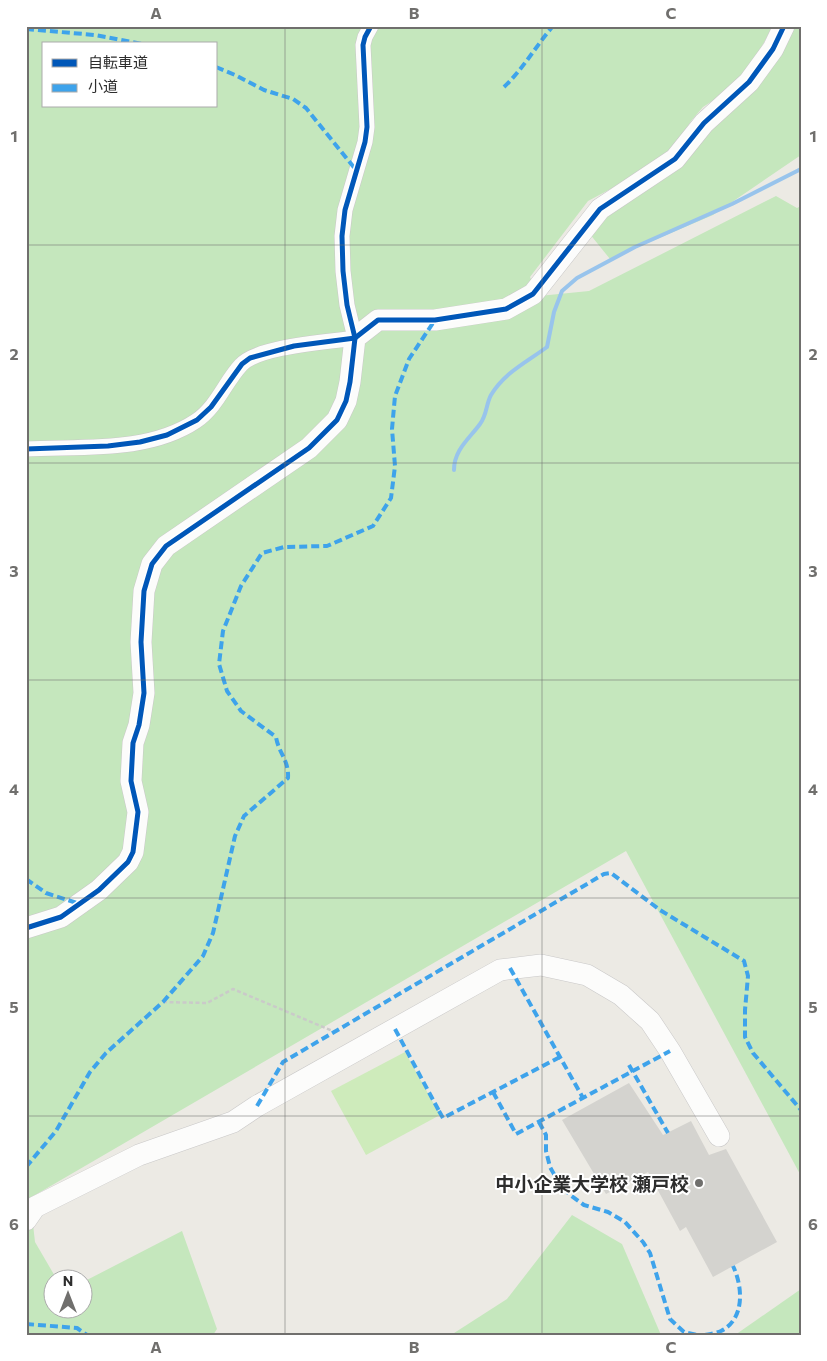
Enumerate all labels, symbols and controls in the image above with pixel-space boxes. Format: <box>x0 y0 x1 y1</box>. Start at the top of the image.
text: A <box>150 3 162 22</box>
text: B <box>409 3 420 22</box>
text: C <box>666 3 677 22</box>
legend <box>42 42 218 108</box>
text: 自転車道 <box>88 53 148 71</box>
text: 小道 <box>88 77 118 95</box>
text: 1 <box>10 126 18 145</box>
text: 1 <box>809 126 817 145</box>
text: 2 <box>9 344 19 363</box>
text: 2 <box>808 344 818 363</box>
text: 3 <box>9 561 19 580</box>
text: 3 <box>808 561 818 580</box>
text: 4 <box>9 779 19 798</box>
text: 4 <box>808 779 818 798</box>
text: 5 <box>9 997 19 1016</box>
text: 5 <box>808 997 818 1016</box>
place label: 中小企業大学校 瀬戸校 <box>495 1172 689 1195</box>
marker: 中小企業大学校 瀬戸校 <box>693 1177 705 1189</box>
text: 6 <box>9 1214 19 1233</box>
text: 6 <box>808 1214 818 1233</box>
north arrow <box>42 1268 92 1318</box>
text: N <box>63 1272 73 1289</box>
text: A <box>150 1337 162 1356</box>
text: B <box>409 1337 420 1356</box>
text: C <box>666 1337 677 1356</box>

